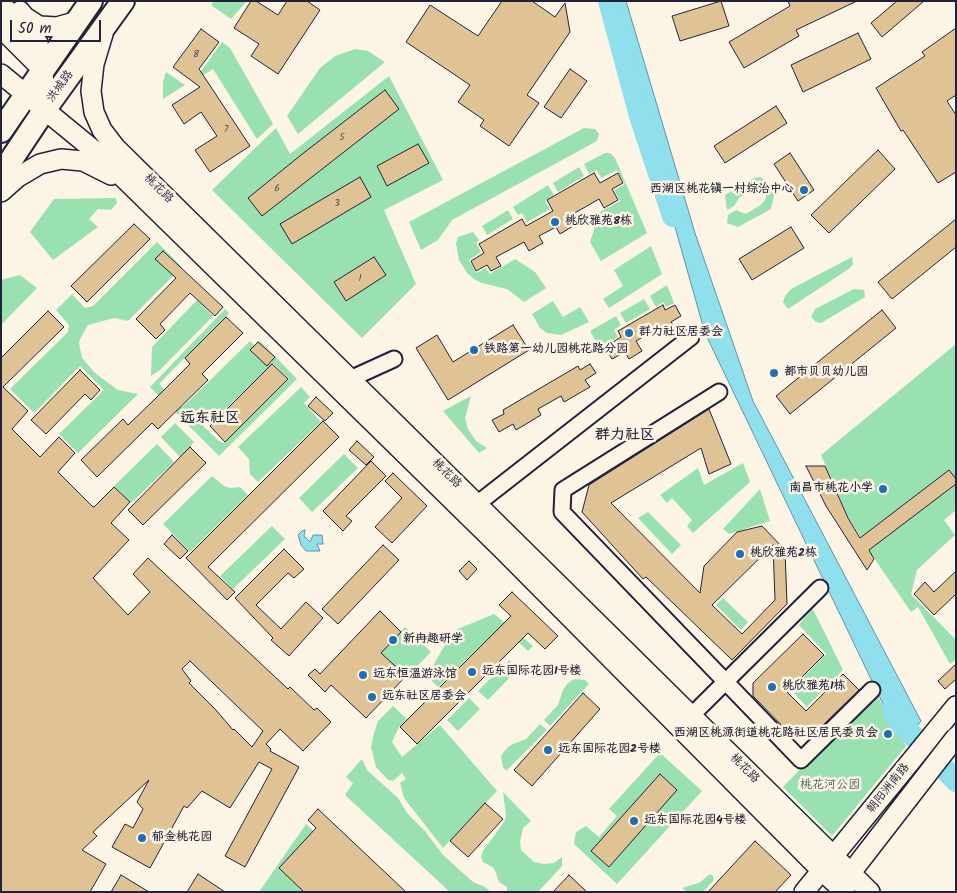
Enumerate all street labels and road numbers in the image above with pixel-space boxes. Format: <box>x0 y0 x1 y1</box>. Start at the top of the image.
street label: 洪城路 <box>45 68 77 106</box>
street label: 桃花路 <box>140 171 176 207</box>
street label: 桃花路 <box>428 456 464 492</box>
street label: 桃花路 <box>726 751 762 787</box>
street label: 朝阳洲南路 <box>865 761 913 817</box>

